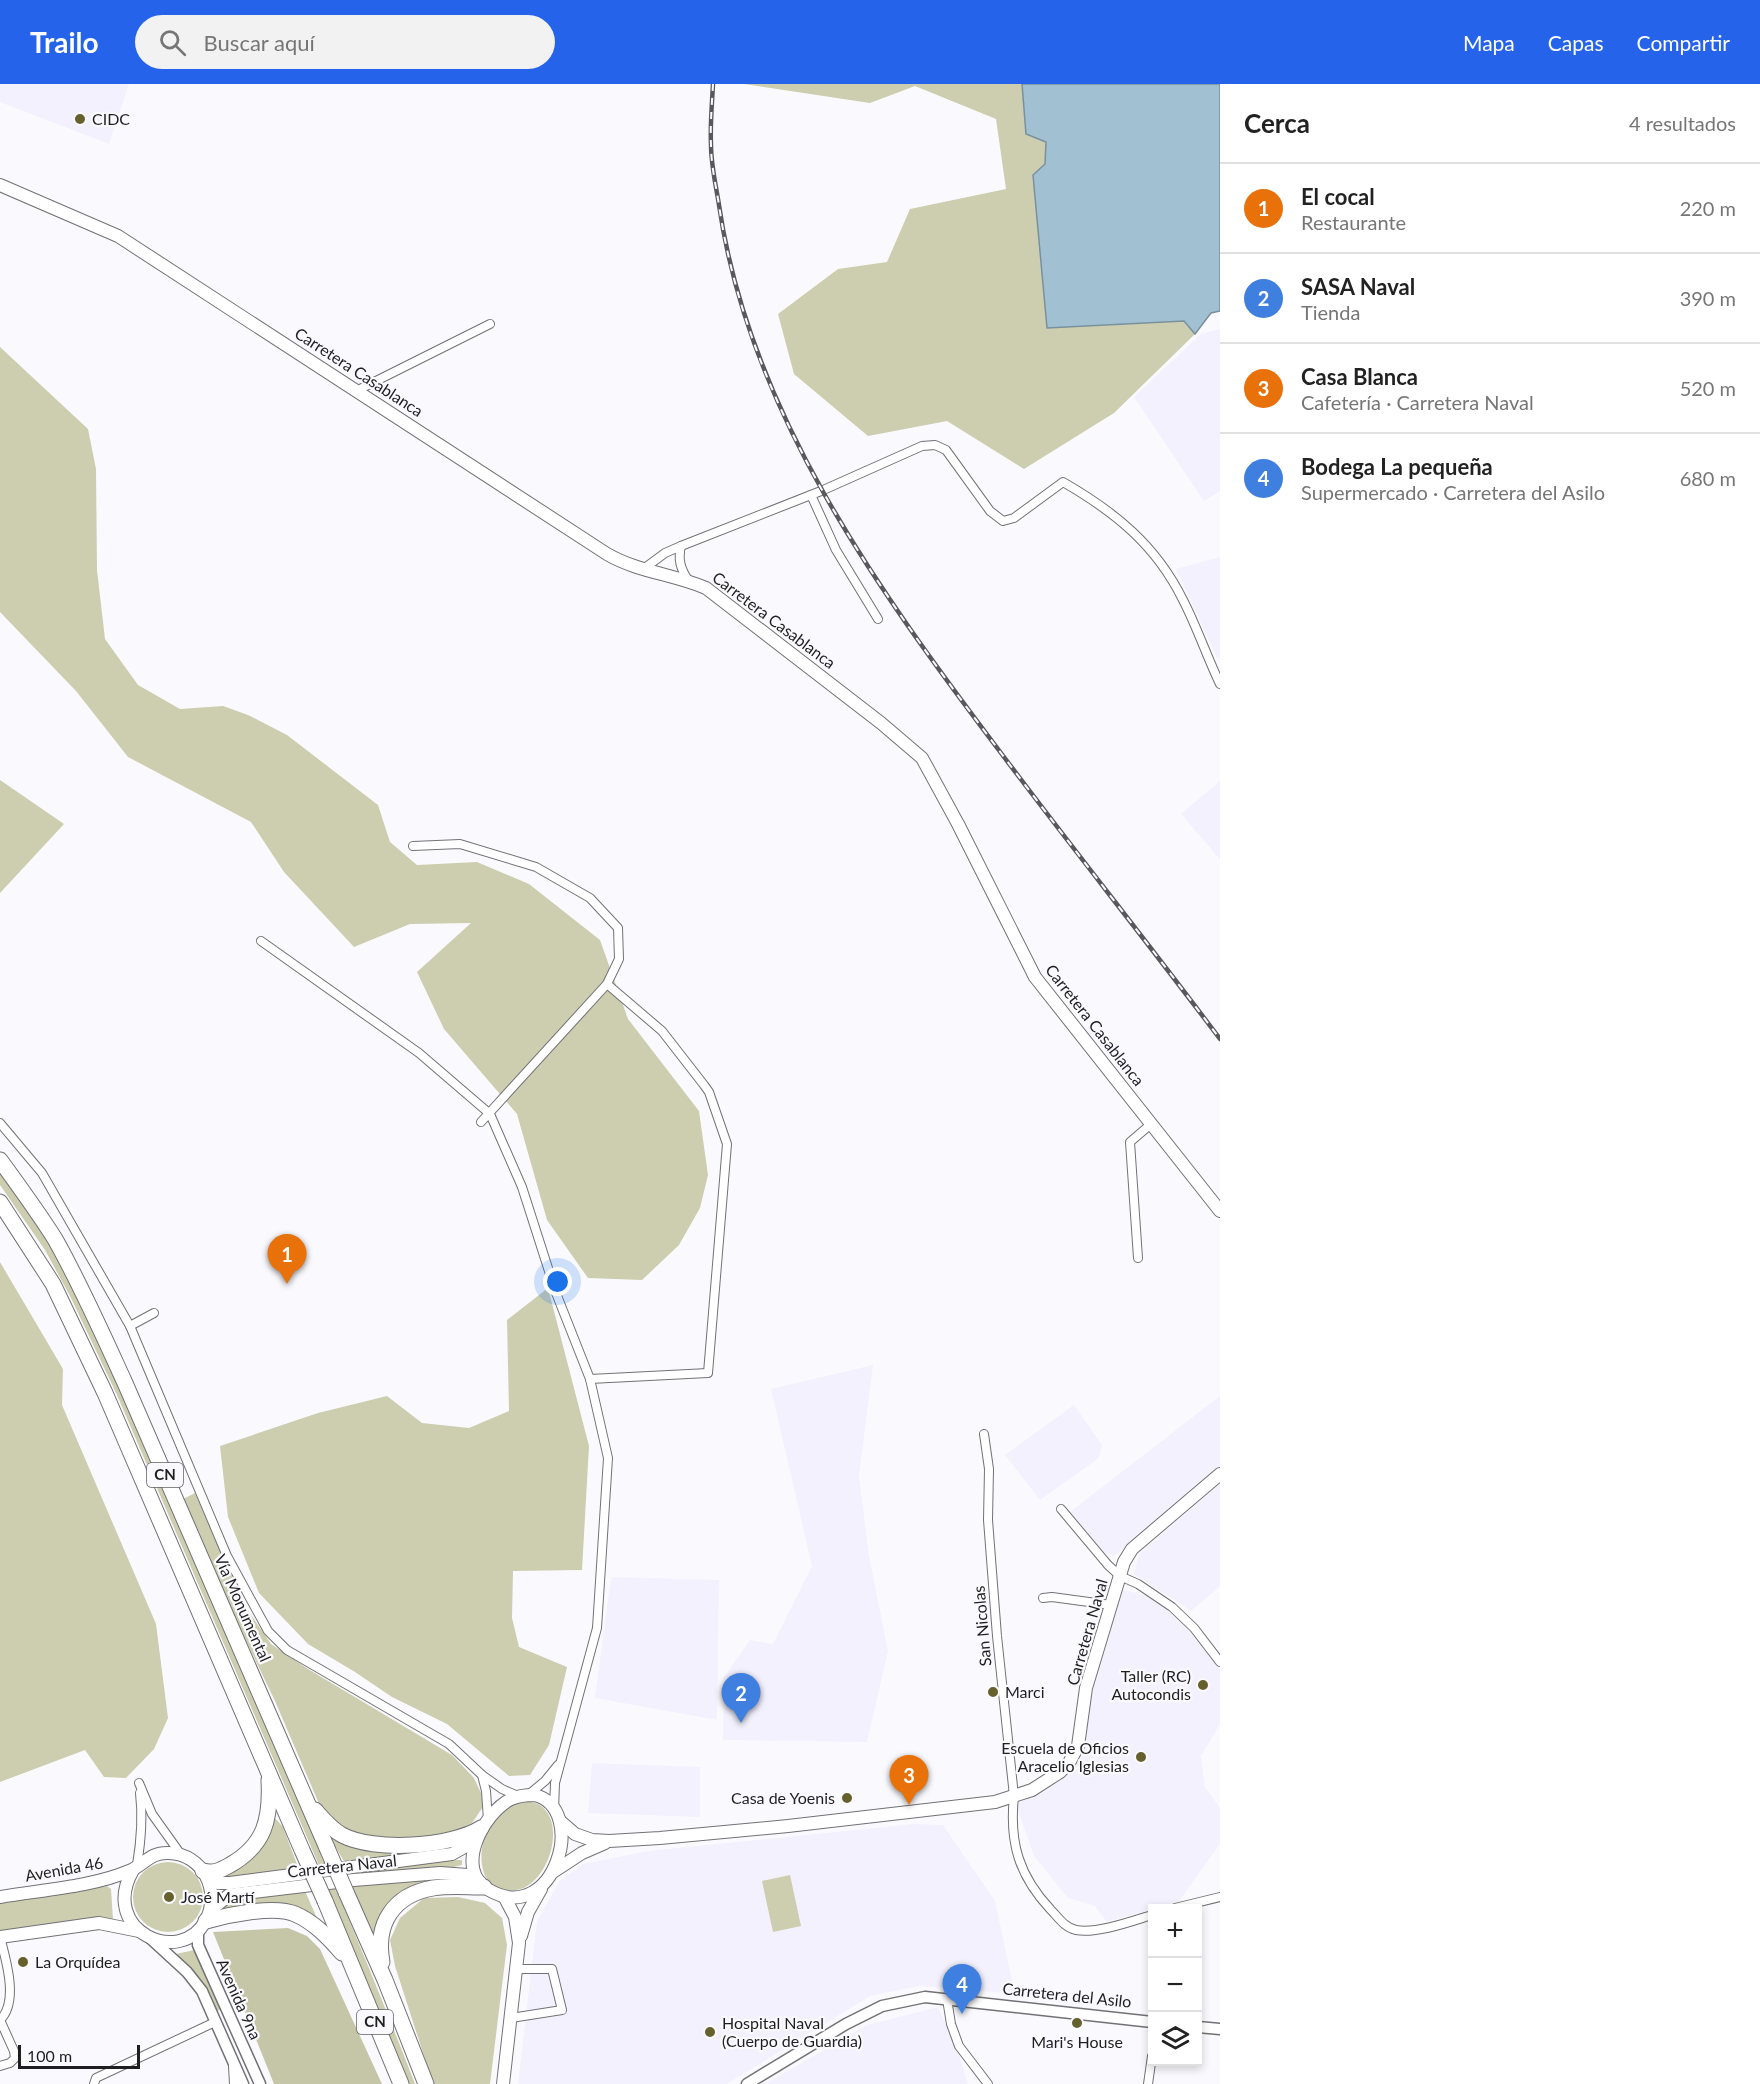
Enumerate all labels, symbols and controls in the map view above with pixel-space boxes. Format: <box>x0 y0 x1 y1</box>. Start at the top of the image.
search box <box>135 15 555 69</box>
text: Trailo <box>30 25 99 59</box>
icon: search <box>156 26 189 59</box>
text: Buscar aquí <box>204 29 315 56</box>
text: Mapa <box>1463 30 1515 55</box>
text: Capas <box>1548 30 1604 55</box>
text: Compartir <box>1637 30 1730 55</box>
text: Cerca <box>1244 107 1310 139</box>
place label: CIDC <box>92 109 130 128</box>
text: 4 resultados <box>1629 111 1736 135</box>
marker: CIDC <box>73 112 87 126</box>
text: El cocal <box>1301 183 1375 210</box>
text: 1 <box>1258 196 1269 220</box>
text: 220 m <box>1680 196 1736 220</box>
text: Restaurante <box>1301 210 1406 234</box>
text: SASA Naval <box>1301 273 1415 300</box>
text: 2 <box>1258 286 1269 310</box>
text: 390 m <box>1680 286 1736 310</box>
text: Tienda <box>1301 300 1360 324</box>
street label: Carretera Casablanca <box>292 323 427 420</box>
text: Casa Blanca <box>1301 363 1418 390</box>
text: 3 <box>1258 376 1269 400</box>
text: 520 m <box>1680 376 1736 400</box>
text: Cafetería · Carretera Naval <box>1301 390 1534 414</box>
text: Bodega La pequeña <box>1301 453 1493 480</box>
text: 4 <box>1258 466 1269 490</box>
text: 680 m <box>1680 466 1736 490</box>
text: Supermercado · Carretera del Asilo <box>1301 480 1605 504</box>
street label: Carretera Casablanca <box>709 567 840 672</box>
street label: Carretera Casablanca <box>1042 960 1149 1089</box>
pin: 1 <box>268 1234 306 1284</box>
your location <box>543 1267 572 1296</box>
road number: CN <box>147 1463 183 1487</box>
street label: Vía Monumental <box>211 1551 276 1665</box>
street label: Carretera Naval <box>1062 1576 1111 1687</box>
street label: San Nicolas <box>969 1585 994 1667</box>
place label: Taller (RC) Autocondis <box>1111 1666 1191 1703</box>
pin: 2 <box>722 1674 760 1723</box>
marker: Taller (RC) Autocondis <box>1196 1678 1210 1692</box>
place label: Marci <box>1005 1682 1045 1701</box>
marker: Marci <box>986 1685 1000 1699</box>
place label: Escuela de Oficios Aracelio Iglesias <box>1001 1738 1129 1775</box>
marker: Escuela de Oficios Aracelio Iglesias <box>1134 1750 1148 1764</box>
pin: 3 <box>890 1756 928 1805</box>
place label: Casa de Yoenis <box>731 1788 835 1807</box>
marker: Casa de Yoenis <box>840 1791 854 1805</box>
street label: Carretera Naval <box>286 1850 398 1881</box>
street label: Avenida 46 <box>23 1852 104 1885</box>
place label: José Martí <box>181 1887 255 1906</box>
marker: José Martí <box>162 1890 176 1904</box>
map controls <box>1148 1904 1202 2066</box>
button: + <box>1148 1904 1202 1958</box>
place label: La Orquídea <box>35 1952 121 1971</box>
marker: La Orquídea <box>16 1955 30 1969</box>
street label: Avenida 9na <box>213 1955 266 2042</box>
button: − <box>1148 1958 1202 2012</box>
pin: 4 <box>942 1964 982 2014</box>
street label: Carretera del Asilo <box>1002 1978 1132 2011</box>
road number: CN <box>357 2010 393 2034</box>
button: layers <box>1148 2012 1202 2066</box>
place label: Hospital Naval (Cuerpo de Guardia) <box>722 2013 862 2050</box>
marker: Mari's House <box>1070 2016 1084 2030</box>
marker: Hospital Naval (Cuerpo de Guardia) <box>703 2025 717 2039</box>
place label: Mari's House <box>1031 2032 1123 2051</box>
scale bar <box>18 2042 140 2070</box>
text: 100 m <box>27 2046 72 2065</box>

